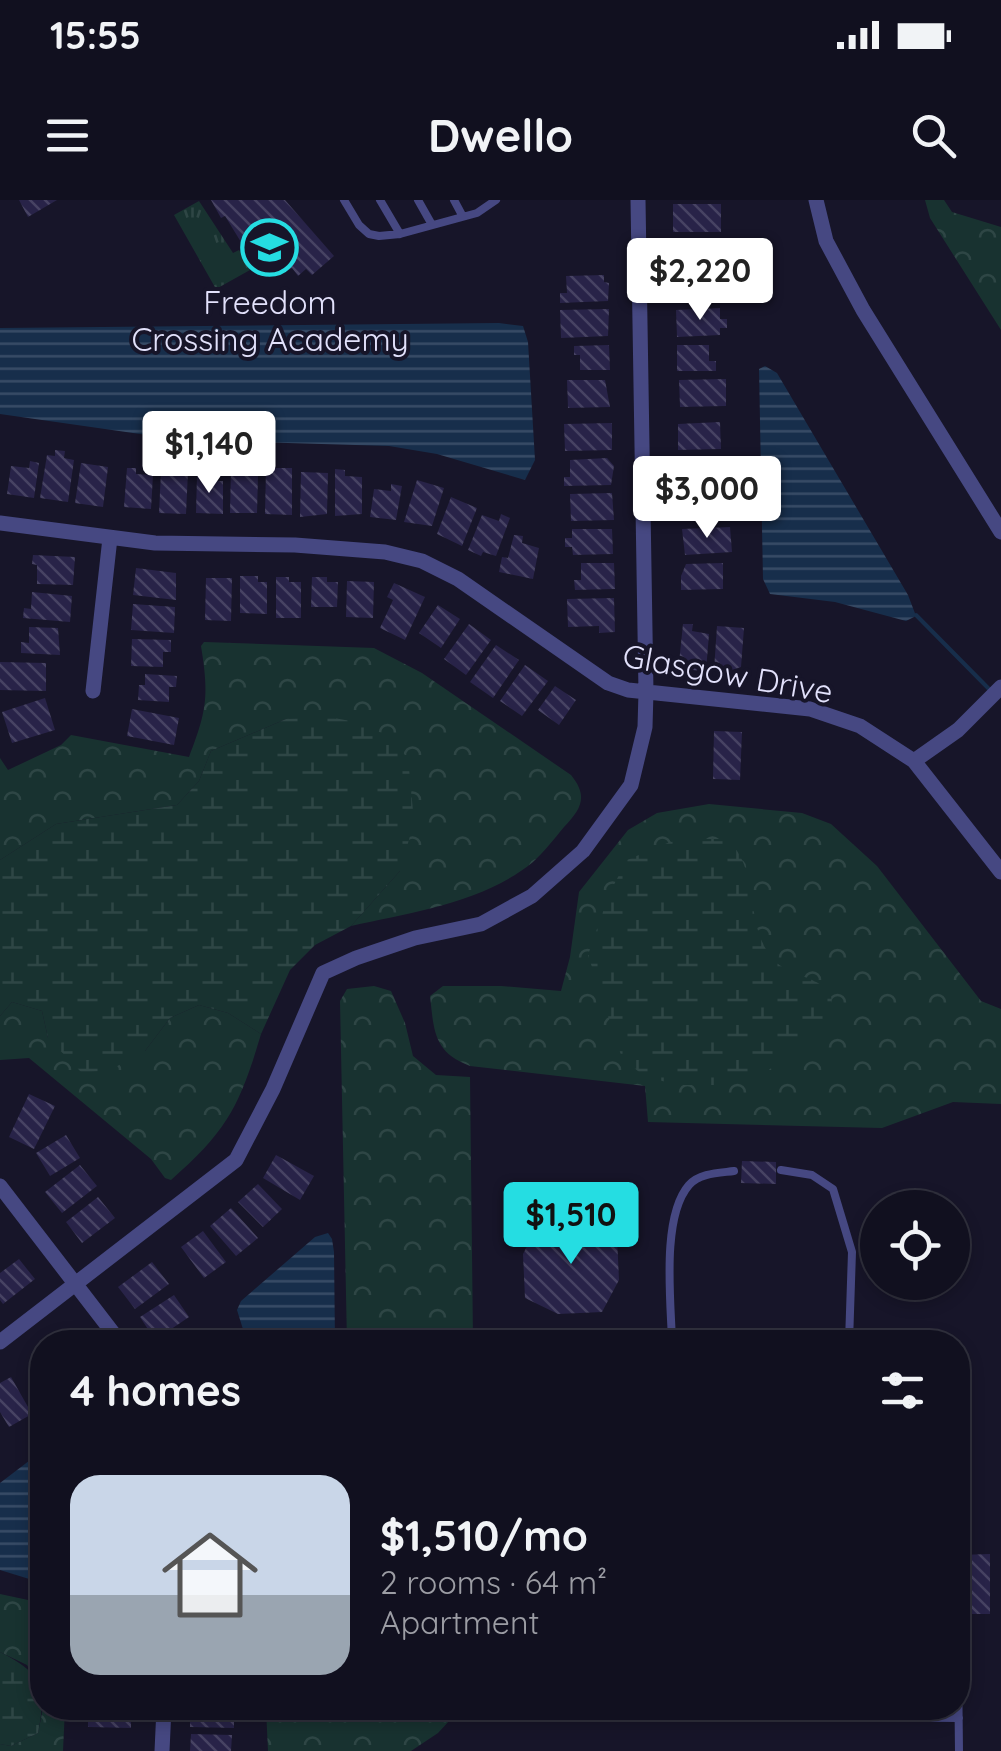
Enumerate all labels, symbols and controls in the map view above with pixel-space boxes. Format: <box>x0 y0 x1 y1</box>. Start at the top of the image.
text: 15:55 <box>50 11 141 59</box>
text: Dwello <box>428 107 573 163</box>
icon: menu <box>40 108 95 163</box>
icon: search <box>906 108 961 163</box>
school or university icon: Freedom Crossing Academy <box>240 218 300 278</box>
pin: $2,220 <box>619 238 781 323</box>
text: $2,220 <box>649 250 751 290</box>
place label: Freedom Crossing Academy <box>131 282 409 359</box>
pin: $1,140 <box>128 411 290 496</box>
text: $1,140 <box>164 423 254 463</box>
pin: $3,000 <box>626 456 788 541</box>
text: $3,000 <box>655 468 759 508</box>
street label: Glasgow Drive <box>620 635 836 711</box>
pin: $1,510 <box>490 1182 652 1267</box>
map controls <box>860 1190 970 1300</box>
button: locate <box>860 1190 970 1300</box>
text: $1,510 <box>526 1194 616 1234</box>
icon: filters <box>875 1363 930 1418</box>
text: 4 homes <box>70 1364 241 1417</box>
text: $1,510/mo <box>380 1509 588 1562</box>
icon: home <box>150 1515 270 1635</box>
text: 2 rooms · 64 m² <box>380 1562 607 1602</box>
text: Apartment <box>380 1602 539 1642</box>

